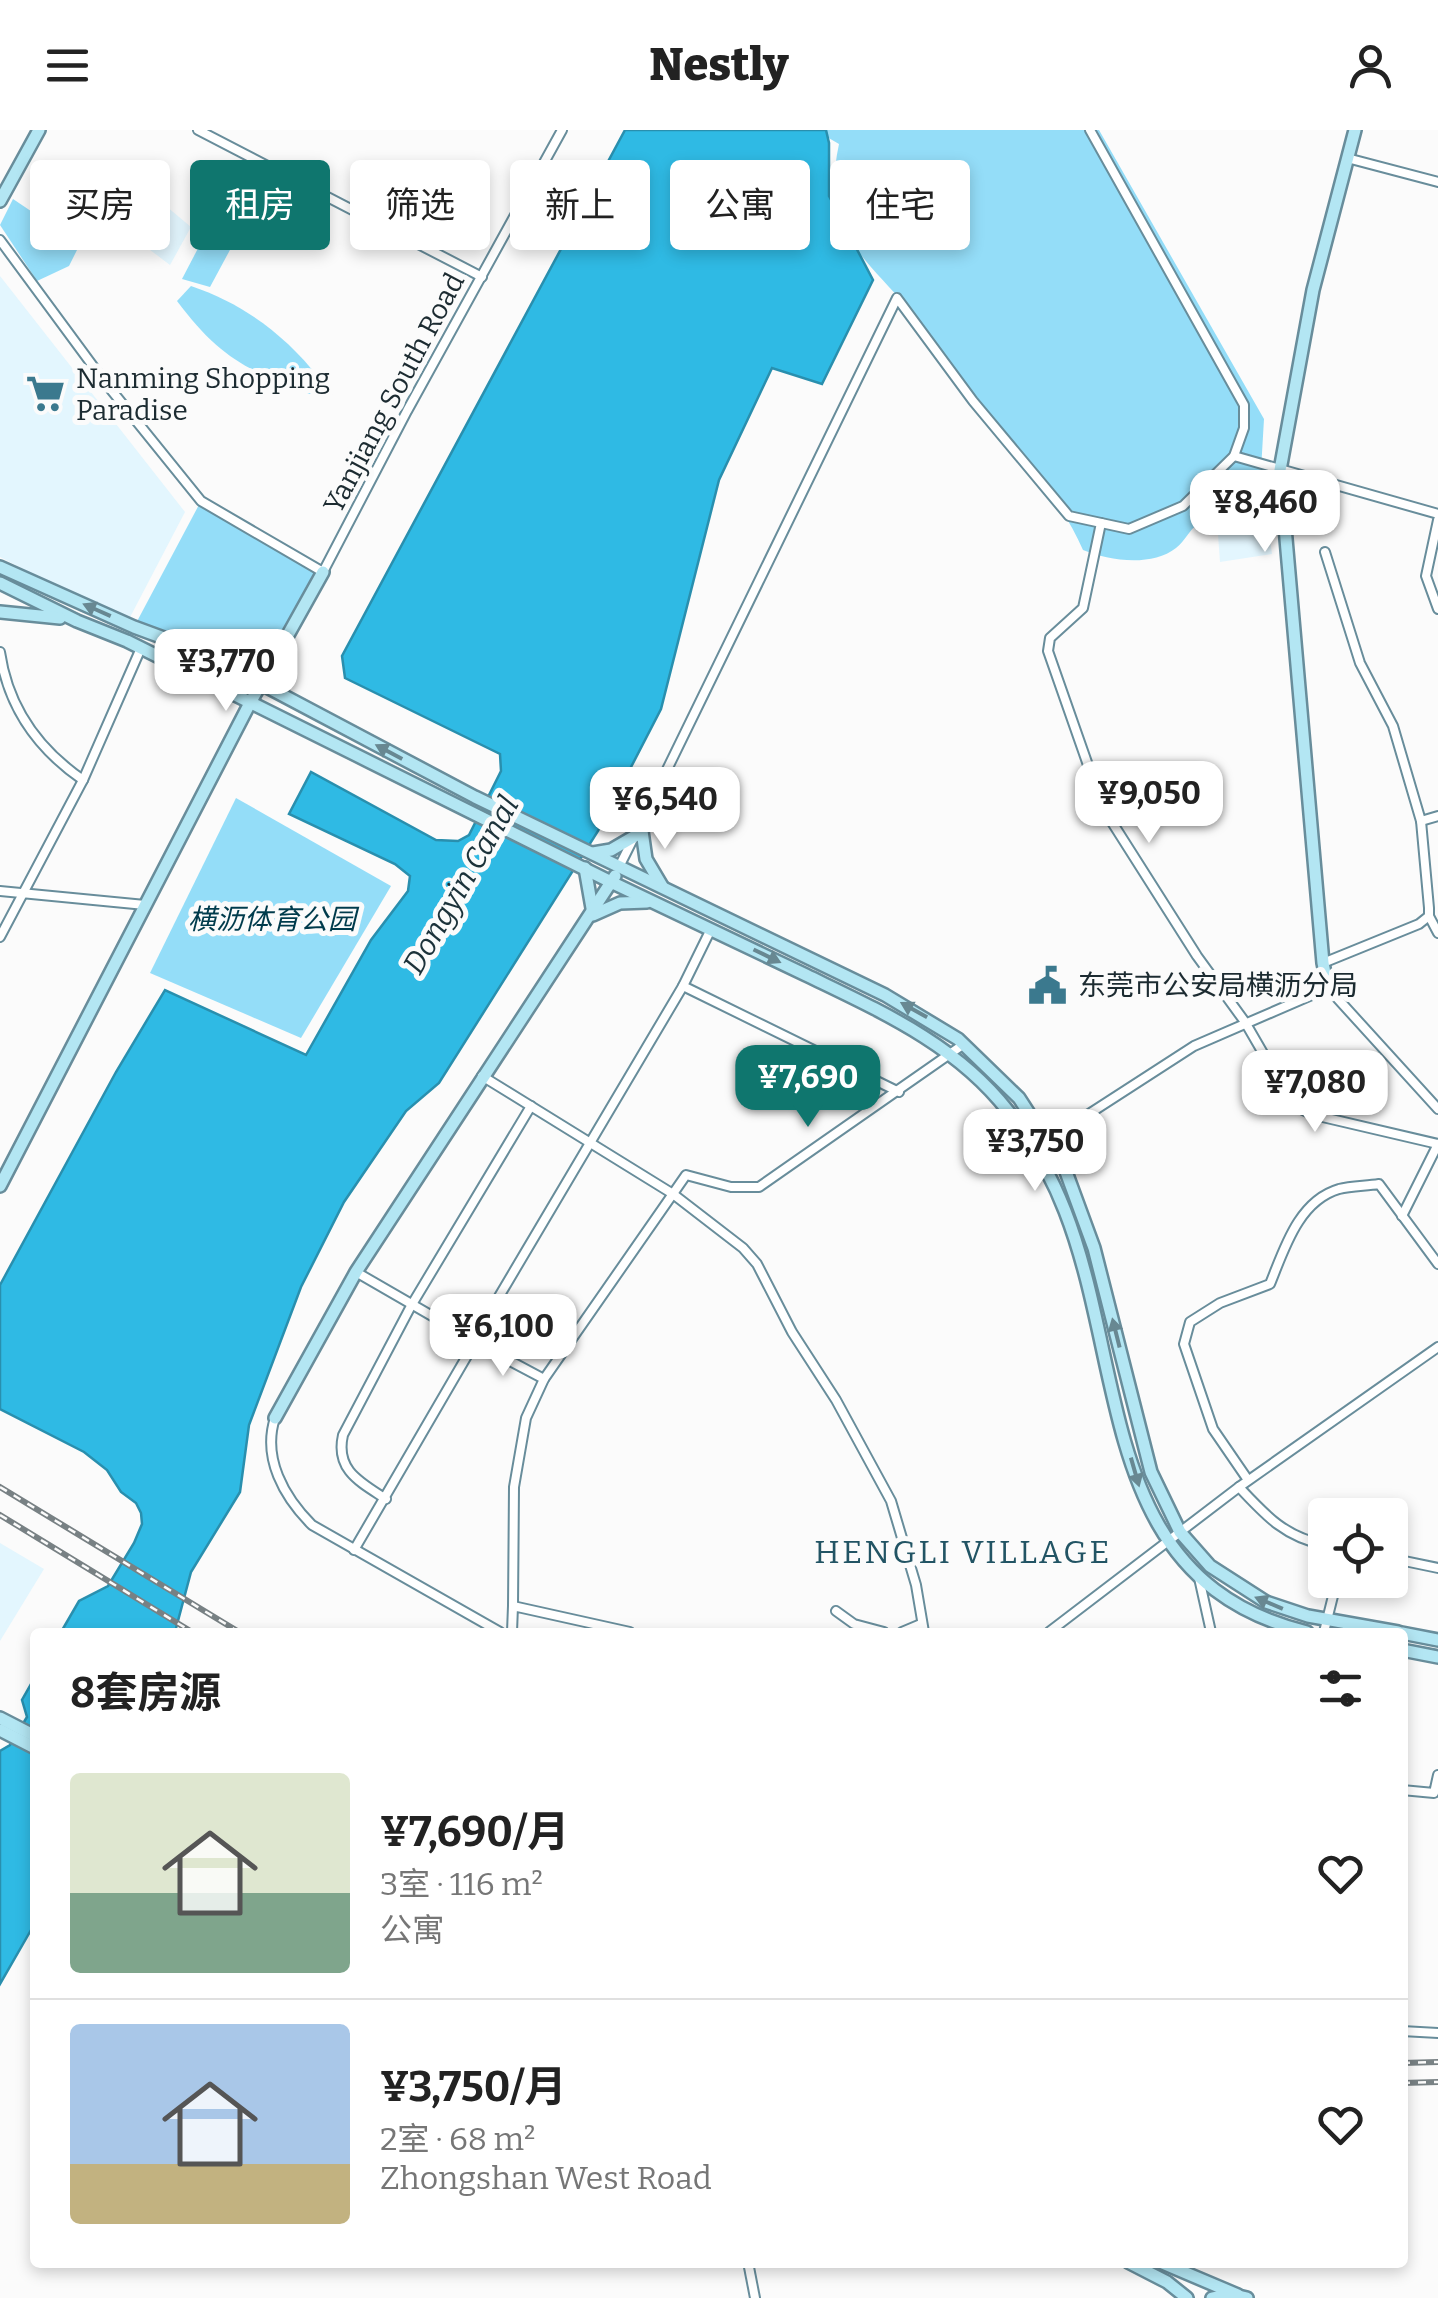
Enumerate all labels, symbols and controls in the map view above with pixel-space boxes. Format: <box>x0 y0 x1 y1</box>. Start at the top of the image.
icon: menu <box>40 38 95 93</box>
text: Nestly <box>649 38 789 92</box>
icon: person <box>1343 38 1398 93</box>
chip: 买房 <box>30 160 170 250</box>
chip: 租房 <box>190 160 330 250</box>
chip: 筛选 <box>350 160 490 250</box>
chip: 新上 <box>510 160 650 250</box>
chip: 公寓 <box>670 160 810 250</box>
chip: 住宅 <box>830 160 970 250</box>
street label: Yanjiang South Road <box>317 267 471 519</box>
place label: Nanming Shopping Paradise <box>76 362 330 427</box>
supermarket icon: Nanming Shopping Paradise <box>25 373 67 415</box>
pin: ¥8,460 <box>1184 470 1346 555</box>
text: ¥8,460 <box>1212 483 1318 521</box>
one-way arrow <box>82 602 112 618</box>
pin: ¥3,770 <box>145 629 307 714</box>
text: ¥3,770 <box>176 642 276 680</box>
one-way arrow <box>374 743 403 760</box>
pin: ¥9,050 <box>1068 761 1230 846</box>
pin: ¥6,540 <box>584 767 746 852</box>
text: ¥9,050 <box>1097 774 1201 812</box>
text: ¥6,540 <box>612 780 718 818</box>
water label: Dongyin Canal <box>396 790 526 980</box>
park label: 横沥体育公园 <box>188 903 360 936</box>
one-way arrow <box>753 948 782 965</box>
public building icon: 东莞市公安局横沥分局 <box>1027 964 1069 1006</box>
place label: 东莞市公安局横沥分局 <box>1078 969 1358 1002</box>
one-way arrow <box>900 1002 928 1020</box>
pin: ¥7,690 <box>727 1045 889 1130</box>
pin: ¥7,080 <box>1234 1050 1396 1135</box>
text: ¥7,690 <box>757 1058 859 1096</box>
text: ¥7,080 <box>1264 1063 1366 1101</box>
pin: ¥3,750 <box>954 1109 1116 1194</box>
text: ¥3,750 <box>985 1122 1085 1160</box>
pin: ¥6,100 <box>422 1294 584 1379</box>
text: ¥6,100 <box>452 1307 554 1345</box>
one-way arrow <box>1108 1317 1123 1348</box>
one-way arrow <box>1127 1457 1143 1488</box>
map controls <box>1308 1498 1408 1598</box>
button: locate <box>1308 1498 1408 1598</box>
district label: HENGLI VILLAGE <box>814 1533 1112 1571</box>
one-way arrow <box>1254 1595 1284 1611</box>
icon: filters <box>1313 1661 1368 1716</box>
text: 8套房源 <box>70 1668 221 1718</box>
text: ¥7,690/月 <box>380 1807 569 1857</box>
icon: home <box>150 1813 270 1933</box>
icon: heart <box>1313 1846 1368 1901</box>
text: 3室 · 116 m² <box>380 1865 543 1903</box>
text: 公寓 <box>380 1911 444 1949</box>
text: ¥3,750/月 <box>380 2062 567 2112</box>
icon: home <box>150 2064 270 2184</box>
icon: heart <box>1313 2097 1368 2152</box>
text: 2室 · 68 m² <box>380 2120 535 2158</box>
text: Zhongshan West Road <box>380 2159 712 2197</box>

